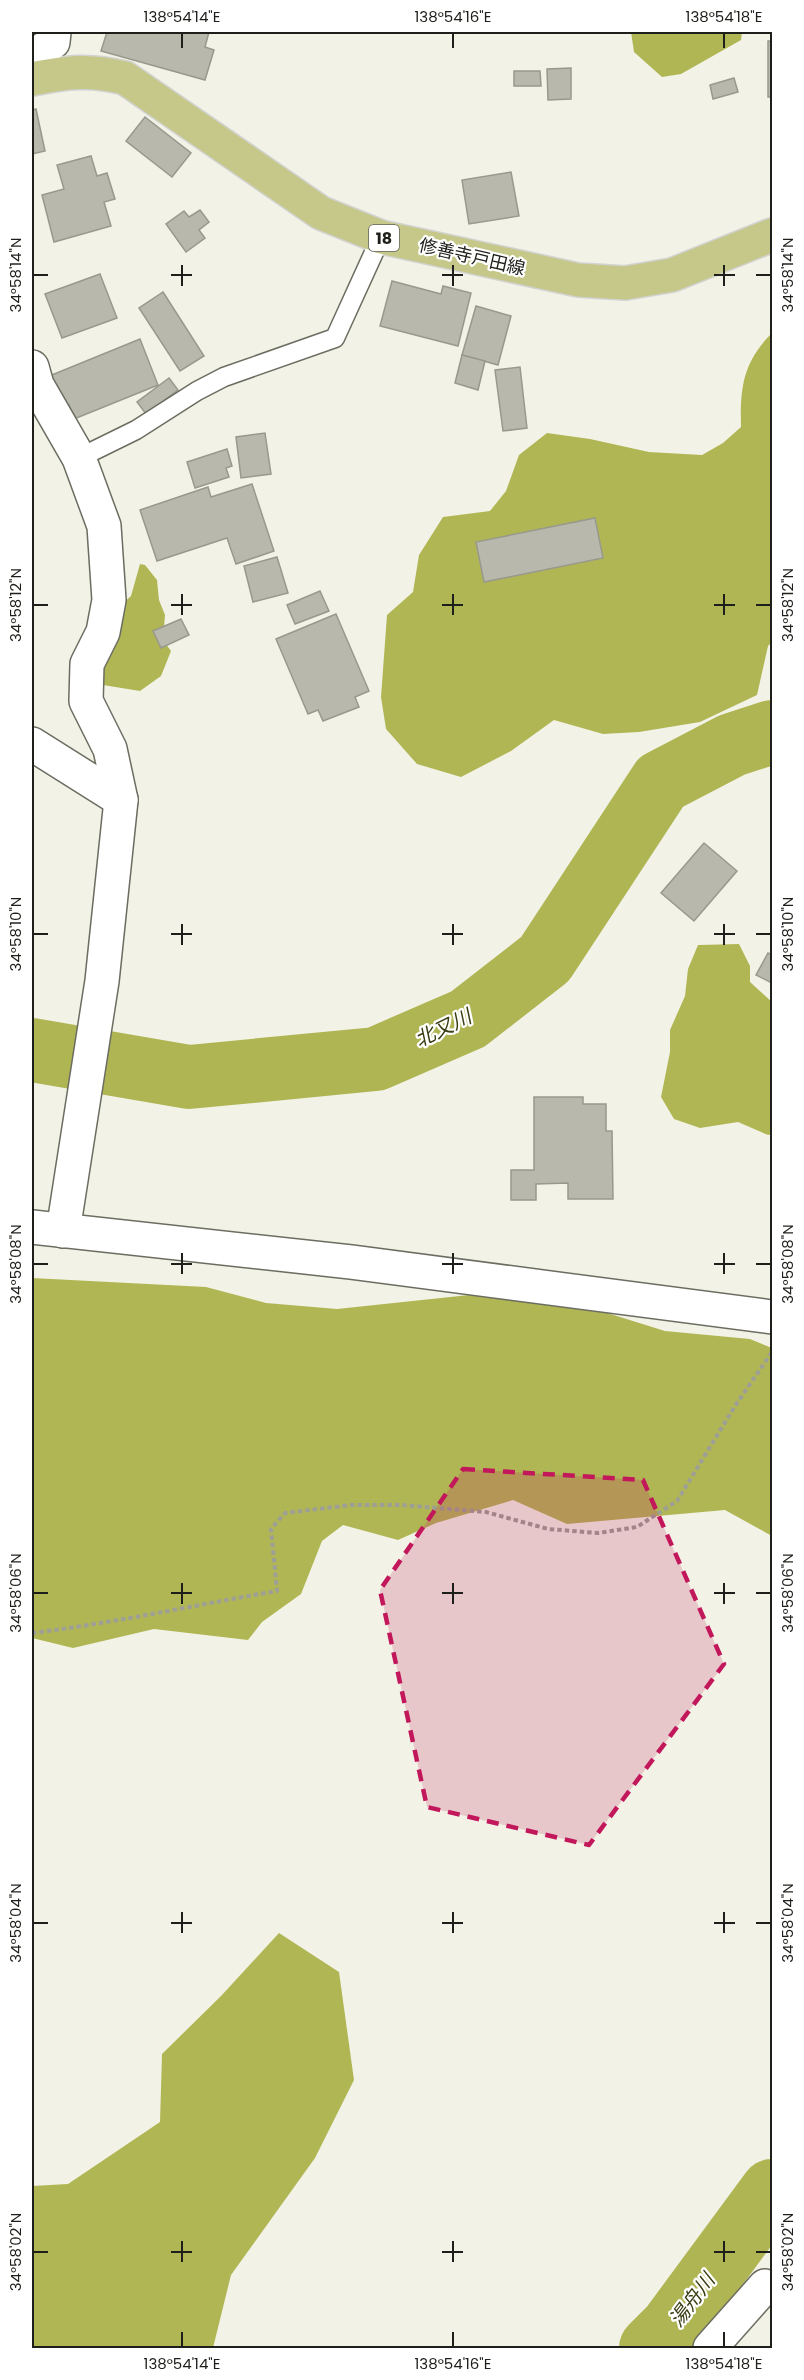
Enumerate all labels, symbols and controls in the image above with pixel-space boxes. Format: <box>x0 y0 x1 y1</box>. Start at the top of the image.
text: 138°54'14"E <box>144 6 220 27</box>
text: 138°54'16"E <box>415 6 491 27</box>
text: 138°54'18"E <box>686 6 762 27</box>
road number: 18 <box>369 225 399 251</box>
street label: 修善寺戸田線 <box>417 232 528 281</box>
text: 34°58'14"N <box>5 238 26 312</box>
text: 34°58'14"N <box>777 238 798 312</box>
text: 34°58'12"N <box>5 568 26 642</box>
text: 34°58'12"N <box>777 568 798 642</box>
text: 34°58'10"N <box>5 897 26 971</box>
text: 34°58'10"N <box>777 897 798 971</box>
water label: 北又川 <box>410 1001 478 1054</box>
text: 34°58'08"N <box>5 1224 26 1304</box>
text: 34°58'08"N <box>777 1224 798 1304</box>
text: 34°58'06"N <box>5 1553 26 1633</box>
text: 34°58'06"N <box>777 1553 798 1633</box>
text: 34°58'04"N <box>5 1883 26 1963</box>
text: 34°58'04"N <box>777 1883 798 1963</box>
text: 34°58'02"N <box>5 2213 26 2291</box>
text: 34°58'02"N <box>777 2213 798 2291</box>
water label: 湯舟川 <box>663 2266 722 2332</box>
text: 138°54'14"E <box>144 2353 220 2374</box>
text: 138°54'16"E <box>415 2353 491 2374</box>
text: 138°54'18"E <box>686 2353 762 2374</box>

